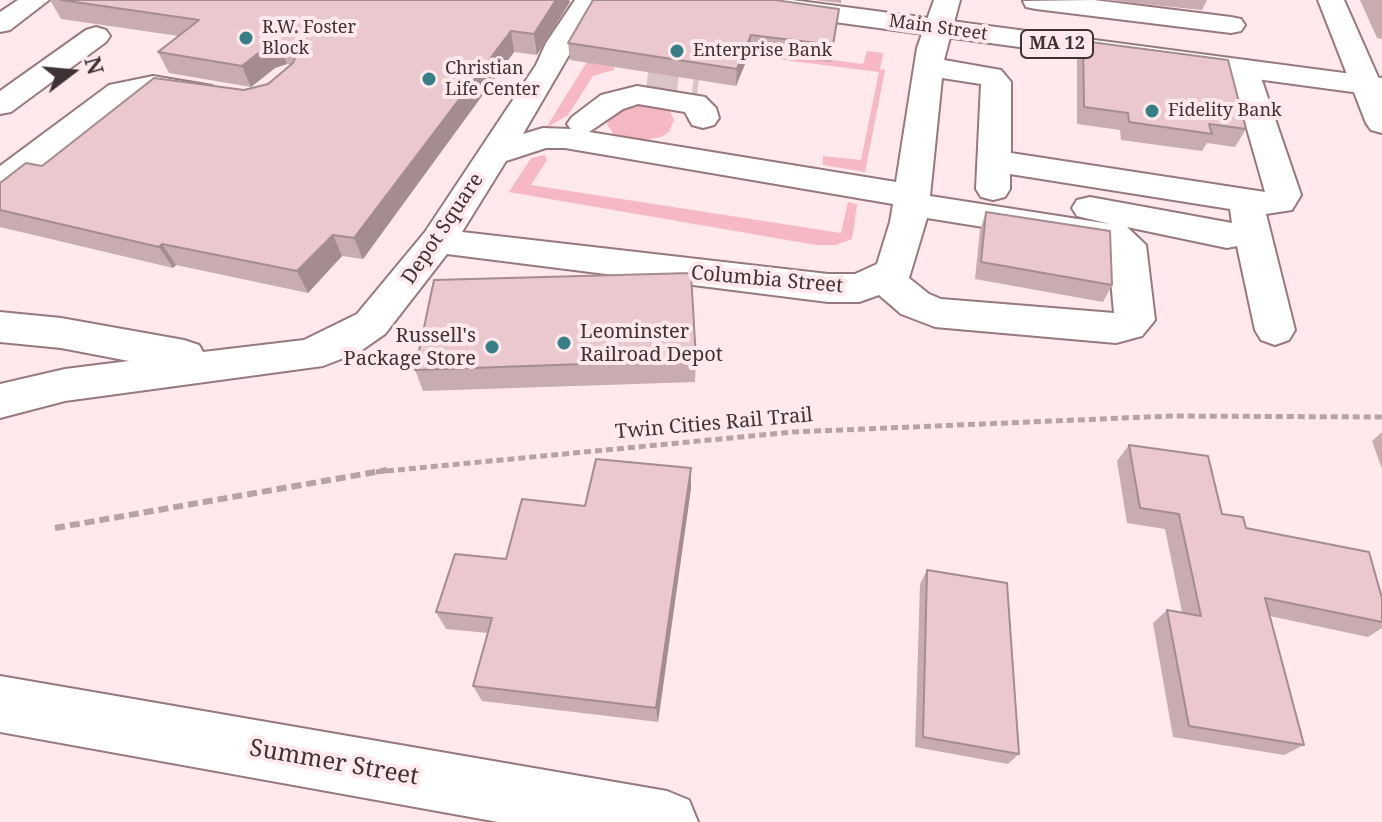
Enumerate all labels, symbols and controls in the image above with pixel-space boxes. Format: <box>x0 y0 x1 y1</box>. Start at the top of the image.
street label: Main Street <box>887 10 989 46</box>
place label: R.W. Foster Block <box>262 17 356 60</box>
marker: R.W. Foster Block <box>237 29 255 47</box>
road number: MA 12 <box>1021 30 1093 58</box>
north arrow <box>32 32 112 112</box>
place label: Enterprise Bank <box>693 40 832 62</box>
marker: Enterprise Bank <box>668 42 686 60</box>
text: N <box>78 53 112 78</box>
place label: Christian Life Center <box>445 58 540 100</box>
marker: Christian Life Center <box>420 70 438 88</box>
place label: Fidelity Bank <box>1168 100 1282 122</box>
marker: Fidelity Bank <box>1143 102 1161 120</box>
street label: Depot Square <box>397 169 489 289</box>
street label: Columbia Street <box>690 261 844 299</box>
place label: Leominster Railroad Depot <box>580 320 723 367</box>
place label: Russell's Package Store <box>344 324 476 371</box>
marker: Leominster Railroad Depot <box>555 334 573 352</box>
marker: Russell's Package Store <box>483 338 501 356</box>
street label: Twin Cities Rail Trail <box>614 403 814 445</box>
street label: Summer Street <box>247 734 421 792</box>

